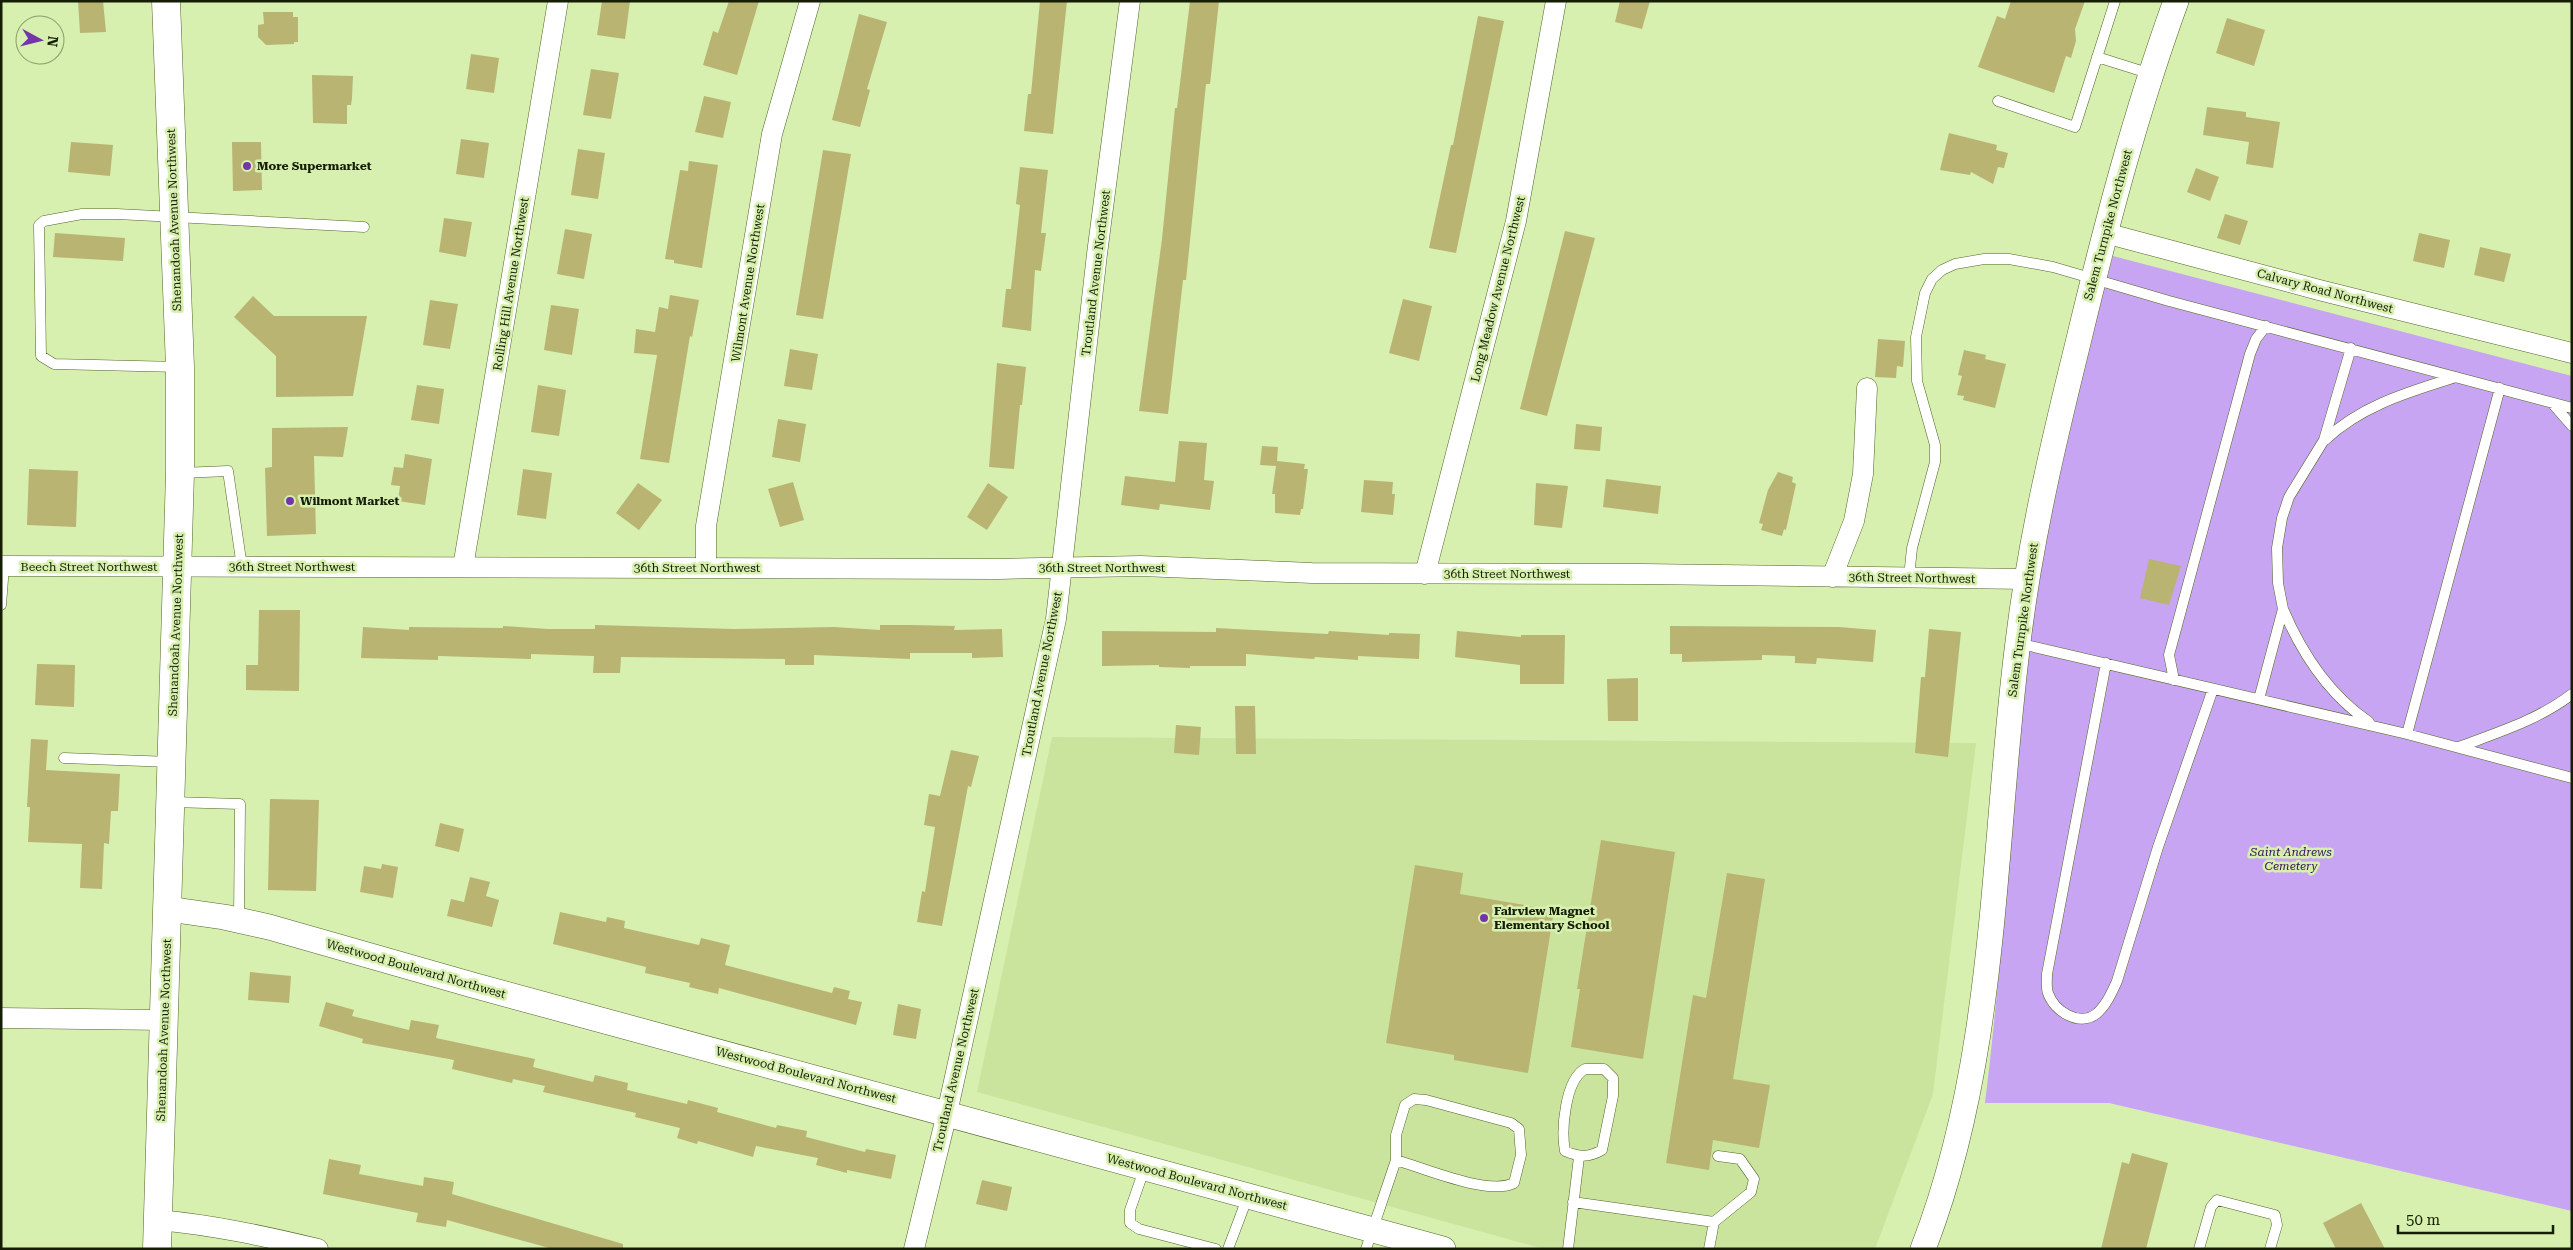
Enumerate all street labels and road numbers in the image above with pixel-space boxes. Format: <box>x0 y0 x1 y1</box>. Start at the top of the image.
street label: Shenandoah Avenue Northwest <box>164 128 184 311</box>
street label: Salem Turnpike Northwest <box>2081 148 2135 302</box>
street label: Troutland Avenue Northwest <box>1079 189 1113 357</box>
street label: Long Meadow Avenue Northwest <box>1468 194 1528 383</box>
street label: Rolling Hill Avenue Northwest <box>490 196 532 372</box>
street label: Wilmont Avenue Northwest <box>729 202 767 363</box>
street label: Calvary Road Northwest <box>2255 266 2395 316</box>
street label: Shenandoah Avenue Northwest <box>166 533 186 716</box>
street label: Salem Turnpike Northwest <box>2005 542 2041 698</box>
street label: Beech Street Northwest <box>21 560 158 574</box>
street label: 36th Street Northwest <box>229 560 356 574</box>
street label: 36th Street Northwest <box>634 561 761 575</box>
street label: 36th Street Northwest <box>1039 561 1166 575</box>
street label: 36th Street Northwest <box>1444 567 1571 581</box>
street label: 36th Street Northwest <box>1849 570 1976 586</box>
street label: Troutland Avenue Northwest <box>1019 590 1065 757</box>
street label: Westwood Boulevard Northwest <box>325 937 508 1002</box>
street label: Shenandoah Avenue Northwest <box>154 938 174 1121</box>
street label: Troutland Avenue Northwest <box>930 986 982 1153</box>
street label: Westwood Boulevard Northwest <box>714 1044 898 1106</box>
street label: Westwood Boulevard Northwest <box>1105 1151 1289 1213</box>

